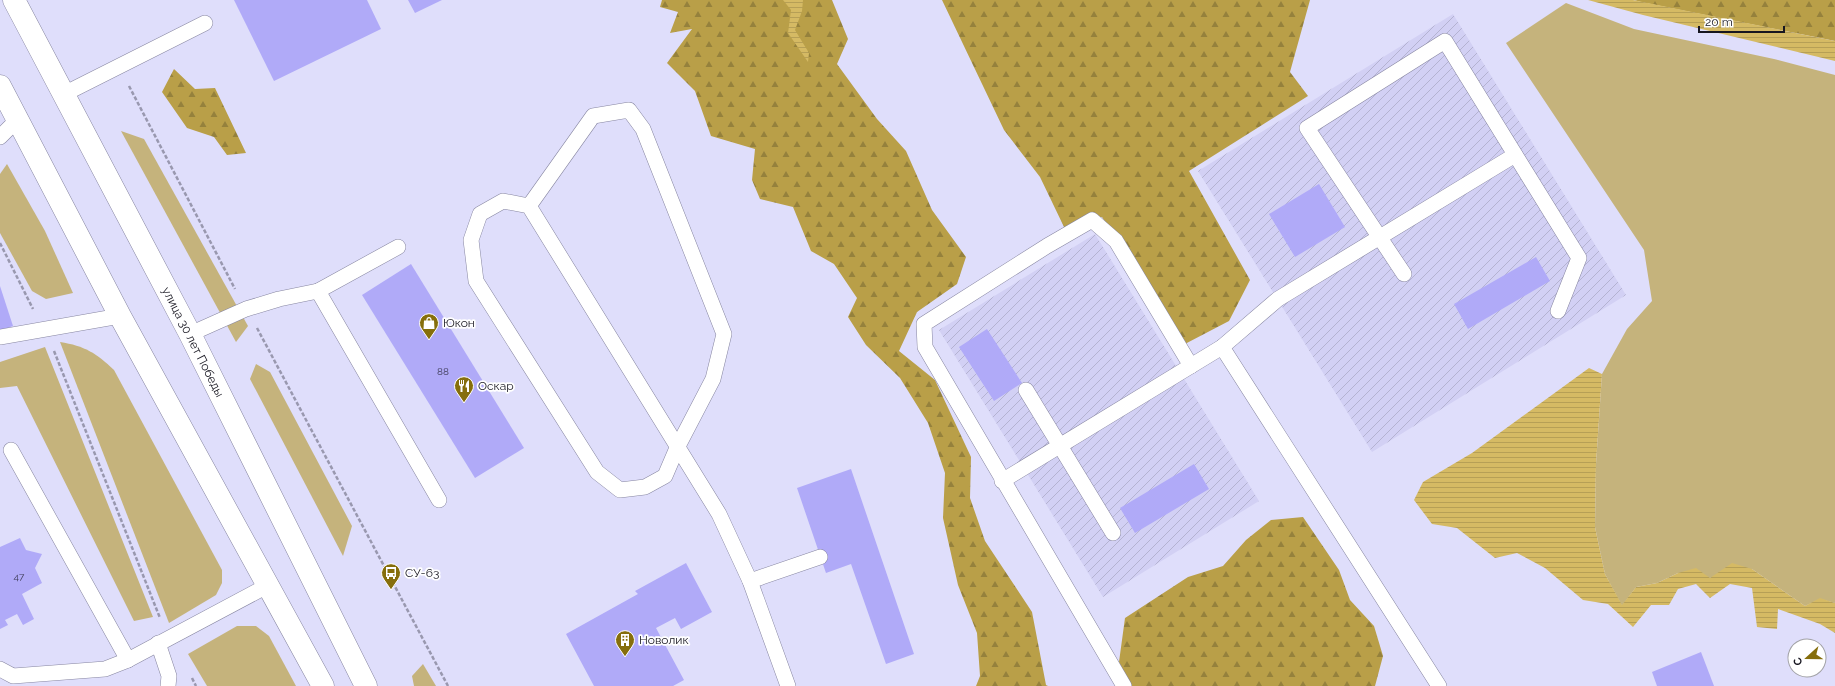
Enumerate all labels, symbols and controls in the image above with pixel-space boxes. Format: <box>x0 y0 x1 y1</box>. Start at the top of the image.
scale bar <box>1699 8 1784 34</box>
text: 20 m <box>1705 15 1733 29</box>
street label: улица 30 лет Победы <box>159 285 227 399</box>
shop icon: Юкон <box>418 312 440 340</box>
place label: Юкон <box>443 316 475 330</box>
house number: 88 <box>437 366 449 377</box>
restaurant icon: Оскар <box>453 375 475 403</box>
place label: Оскар <box>478 379 514 393</box>
bus stop icon: СУ-63 <box>380 562 402 590</box>
place label: СУ-63 <box>405 566 439 580</box>
house number: 47 <box>14 571 25 582</box>
building icon: Новолик <box>614 629 636 657</box>
place label: Новолик <box>639 633 689 647</box>
north arrow <box>1787 638 1827 678</box>
text: С <box>1791 655 1806 667</box>

